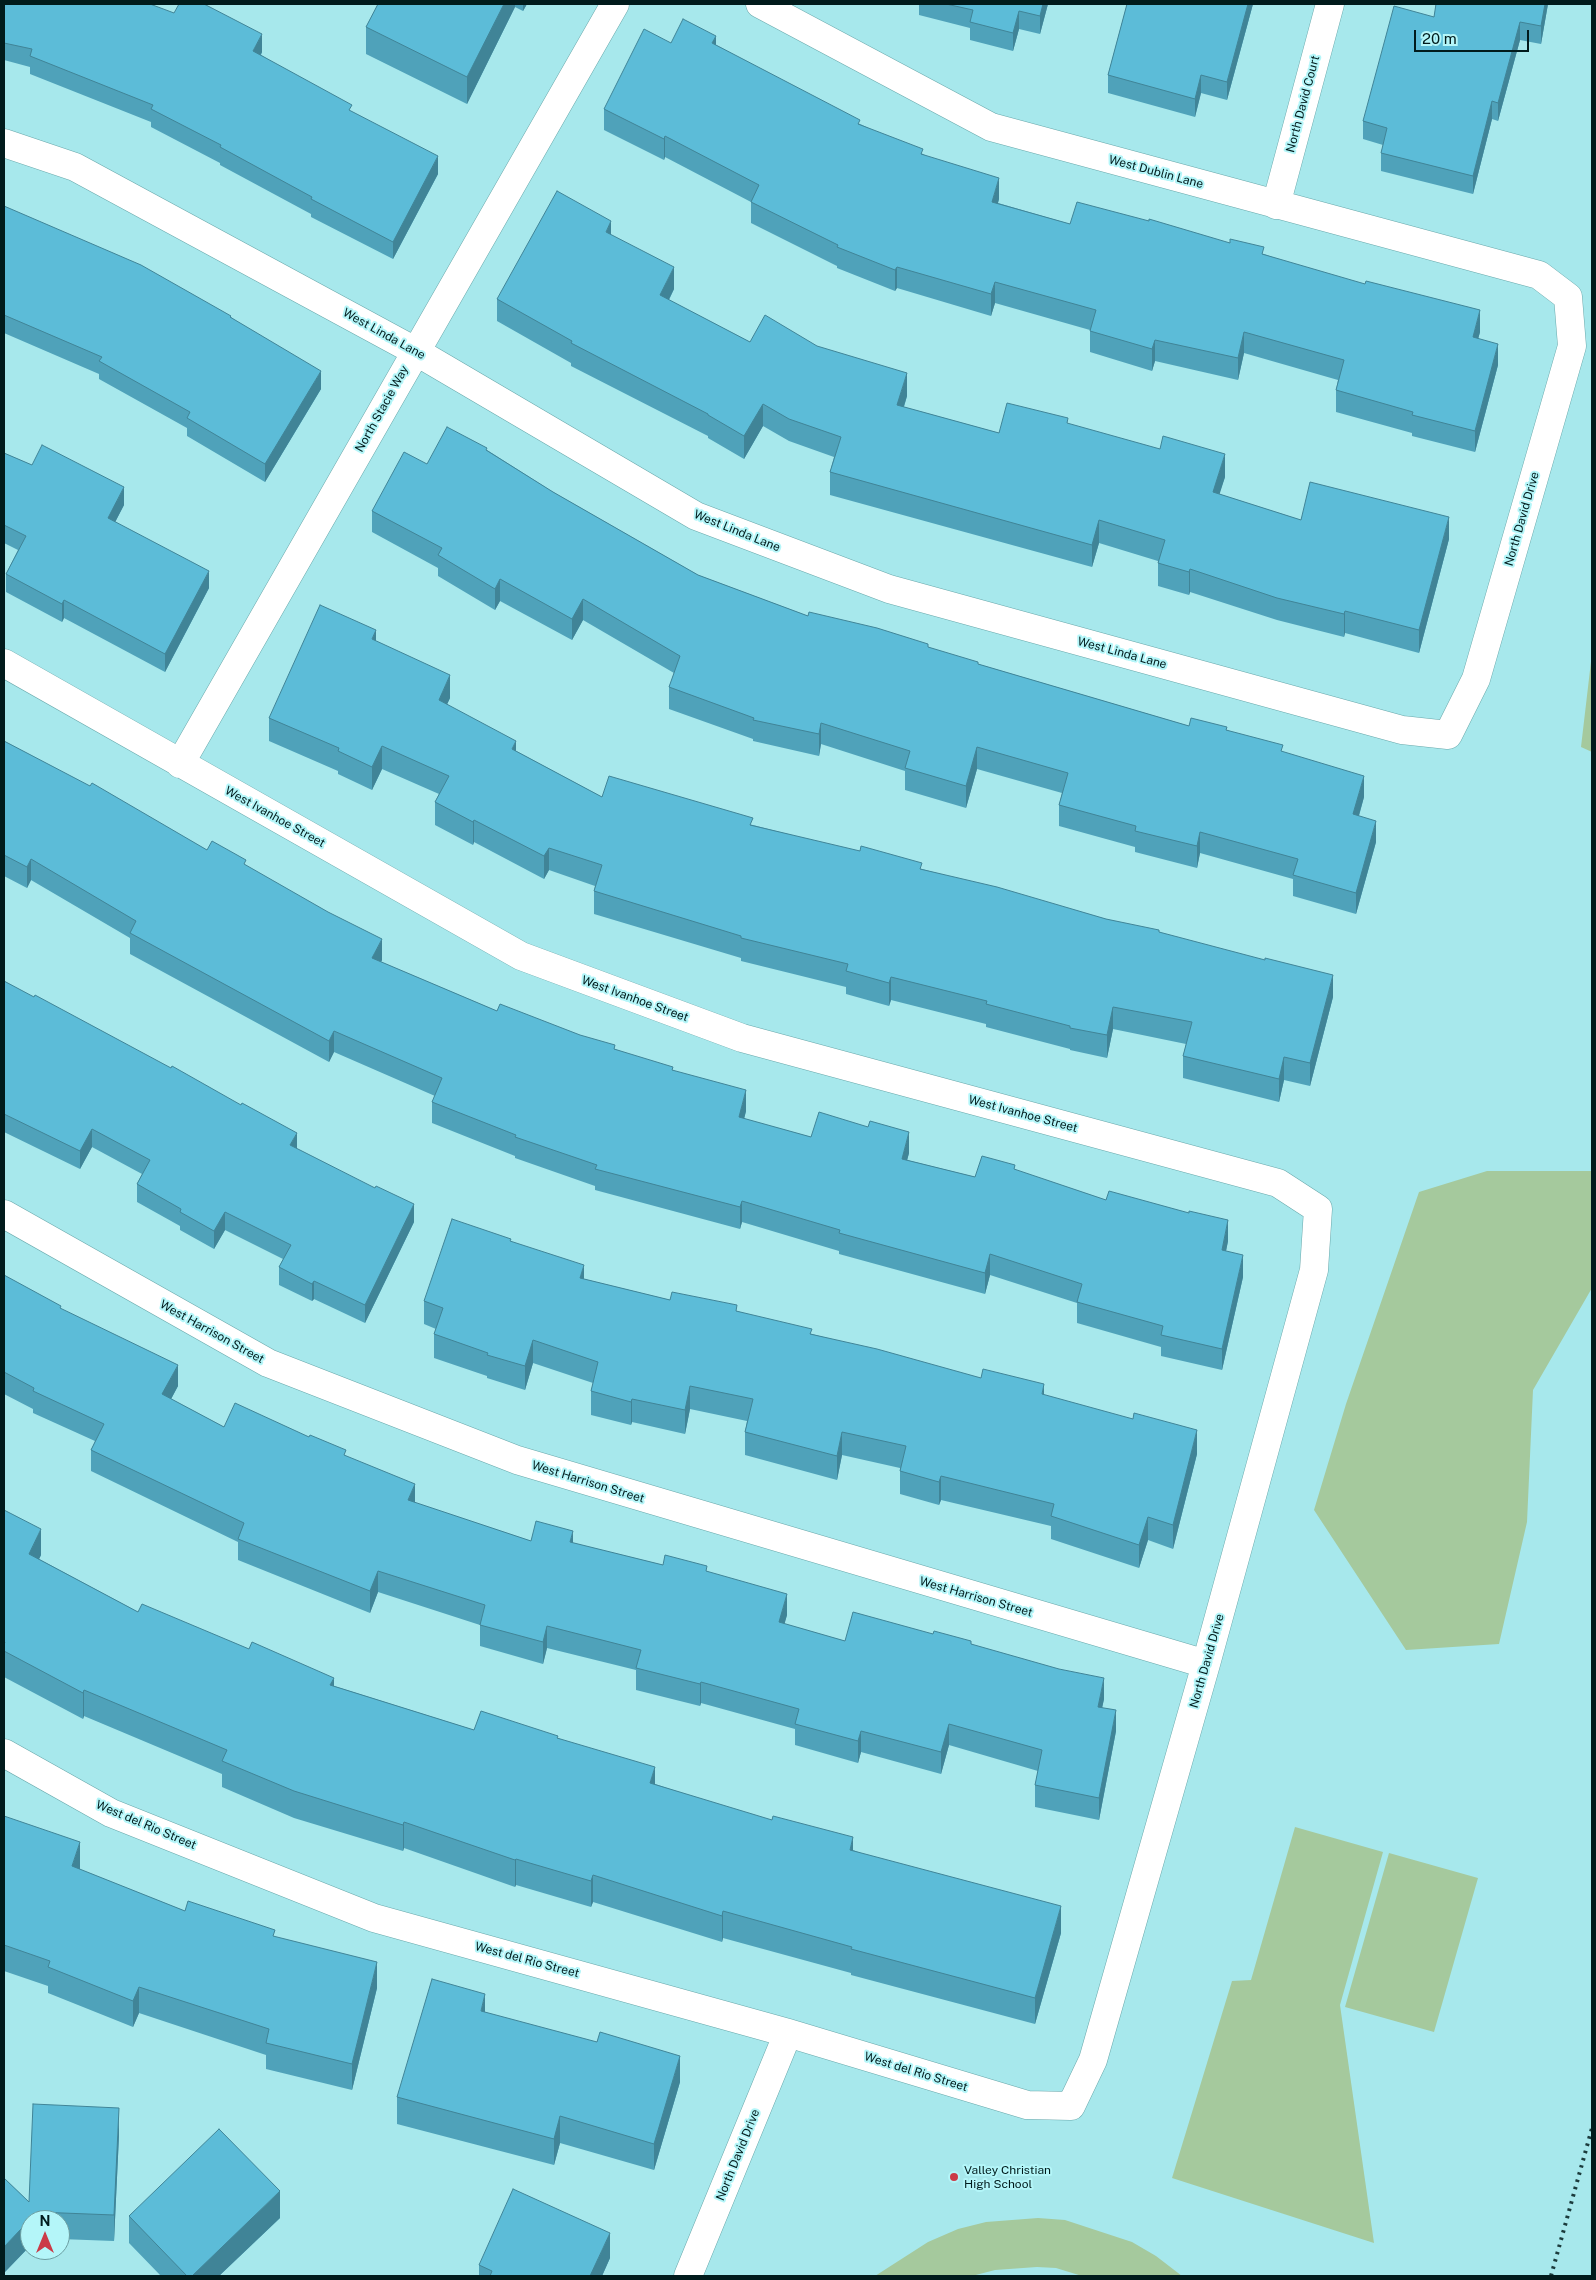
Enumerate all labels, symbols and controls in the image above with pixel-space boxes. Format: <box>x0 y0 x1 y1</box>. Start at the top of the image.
scale bar <box>1416 20 1531 52</box>
text: 20 m <box>1422 30 1457 47</box>
street label: North David Court <box>1283 54 1323 154</box>
street label: West Dublin Lane <box>1107 152 1205 192</box>
street label: West Linda Lane <box>340 305 428 363</box>
street label: North Stacie Way <box>352 363 412 455</box>
street label: North David Drive <box>1502 470 1542 568</box>
street label: West Linda Lane <box>692 507 782 555</box>
street label: West Linda Lane <box>1076 634 1168 672</box>
street label: West Ivanhoe Street <box>222 783 328 851</box>
street label: West Ivanhoe Street <box>580 973 690 1025</box>
street label: West Ivanhoe Street <box>967 1092 1079 1136</box>
street label: West Harrison Street <box>157 1297 267 1367</box>
street label: West Harrison Street <box>530 1458 646 1506</box>
street label: West Harrison Street <box>918 1574 1034 1620</box>
street label: North David Drive <box>1187 1612 1227 1710</box>
street label: West del Rio Street <box>94 1797 198 1853</box>
street label: West del Rio Street <box>473 1939 581 1981</box>
street label: West del Rio Street <box>863 2049 969 2095</box>
street label: North David Drive <box>713 2107 763 2203</box>
place label: Valley Christian High School <box>964 2163 1051 2191</box>
marker: Valley Christian High School <box>948 2171 960 2183</box>
north arrow <box>20 2210 70 2260</box>
text: N <box>40 2213 50 2229</box>

